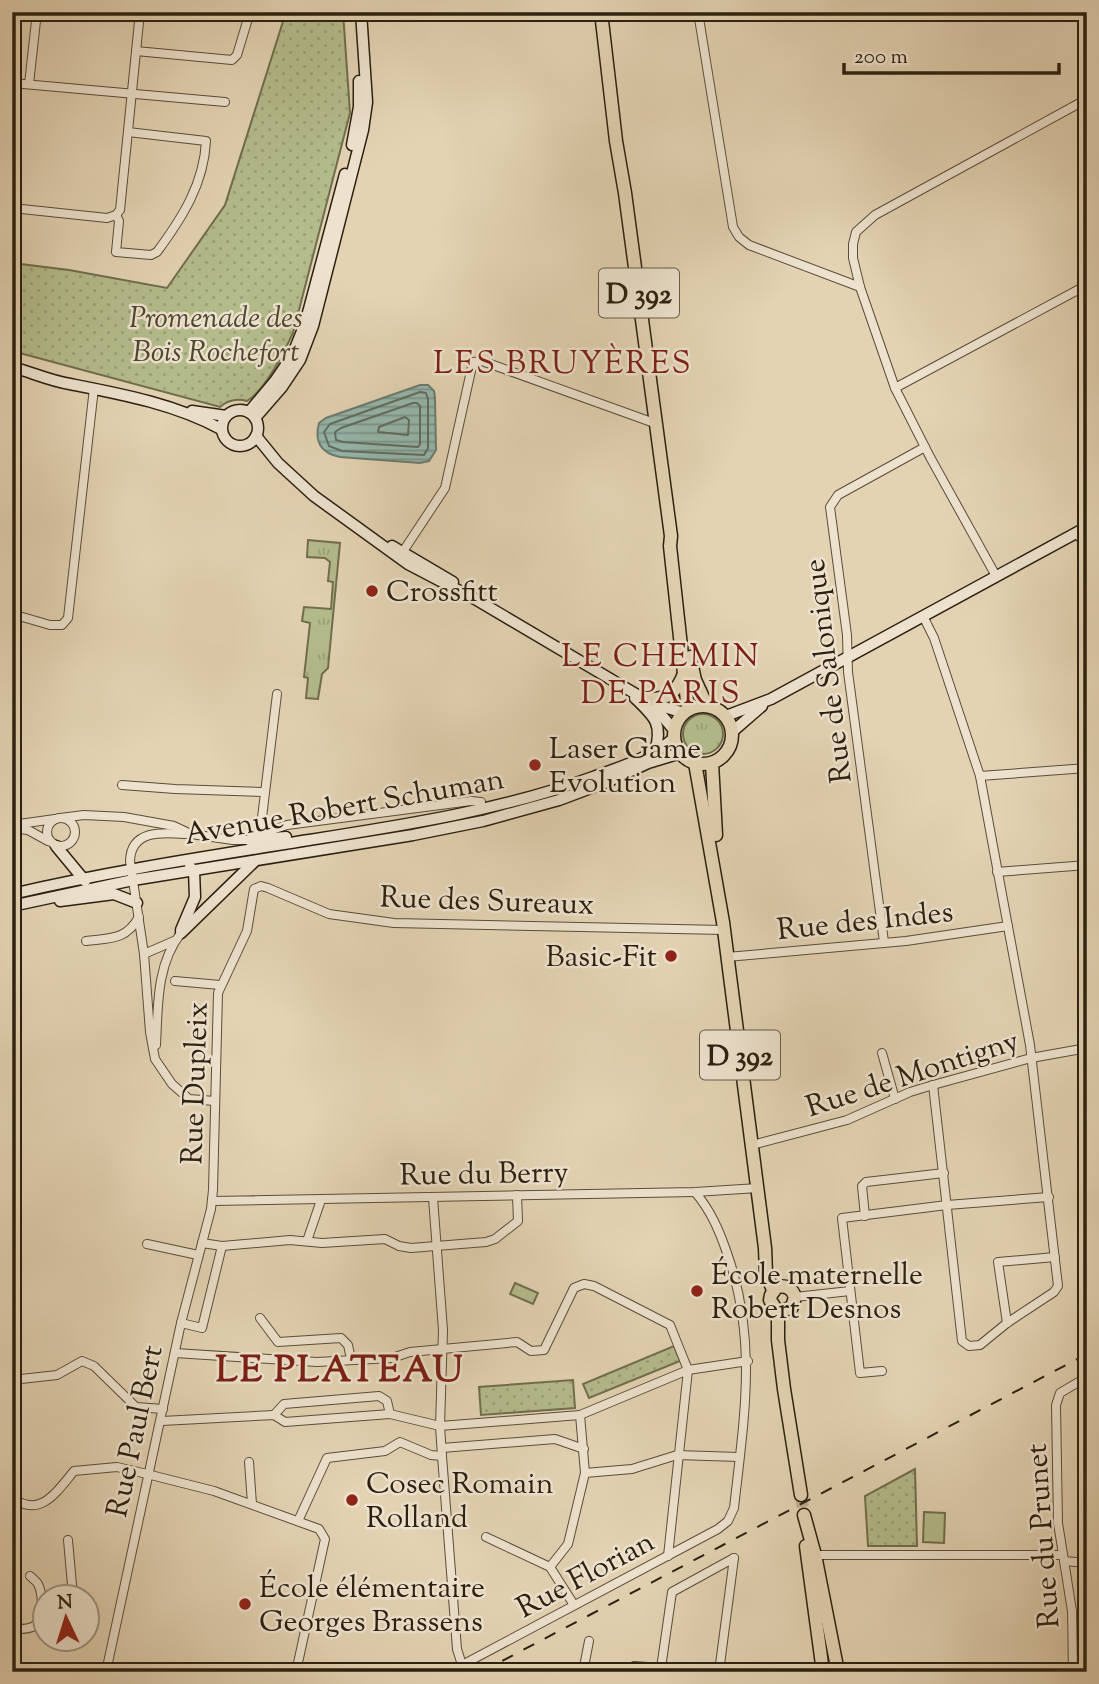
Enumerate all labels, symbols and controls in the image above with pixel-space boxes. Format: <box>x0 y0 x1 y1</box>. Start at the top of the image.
scale bar <box>844 32 1059 76</box>
text: 200 m <box>854 43 908 73</box>
road number: D 392 <box>599 268 679 318</box>
park label: Promenade des Bois Rochefort <box>129 298 303 375</box>
district label: LES BRUYÈRES <box>433 342 693 388</box>
street label: Rue de Salonique <box>794 556 865 785</box>
place label: Crossfitt <box>386 572 498 615</box>
marker: Crossfitt <box>364 583 380 599</box>
district label: LE CHEMIN DE PARIS <box>561 635 761 718</box>
place label: Laser Game Evolution <box>549 729 701 806</box>
marker: Laser Game Evolution <box>527 757 543 773</box>
street label: Avenue Robert Schuman <box>181 759 508 858</box>
street label: Rue des Sureaux <box>379 877 595 928</box>
street label: Rue des Indes <box>775 892 955 953</box>
place label: Basic-Fit <box>546 937 657 980</box>
marker: Basic-Fit <box>663 948 679 964</box>
street label: Rue Dupleix <box>172 1001 221 1165</box>
street label: Rue de Montigny <box>801 1021 1025 1130</box>
road number: D 392 <box>700 1030 780 1080</box>
street label: Rue du Berry <box>399 1153 569 1198</box>
place label: École maternelle Robert Desnos <box>711 1255 923 1332</box>
marker: École maternelle Robert Desnos <box>689 1283 705 1299</box>
street label: Rue Paul Bert <box>97 1342 176 1521</box>
district label: LE PLATEAU <box>216 1345 464 1399</box>
street label: Rue du Prunet <box>1017 1442 1072 1630</box>
place label: Cosec Romain Rolland <box>366 1464 554 1541</box>
marker: Cosec Romain Rolland <box>344 1492 360 1508</box>
street label: Rue Florian <box>510 1522 663 1631</box>
place label: École élémentaire Georges Brassens <box>259 1568 485 1645</box>
north arrow <box>32 1582 102 1652</box>
text: N <box>56 1590 73 1618</box>
marker: École élémentaire Georges Brassens <box>237 1596 253 1612</box>

